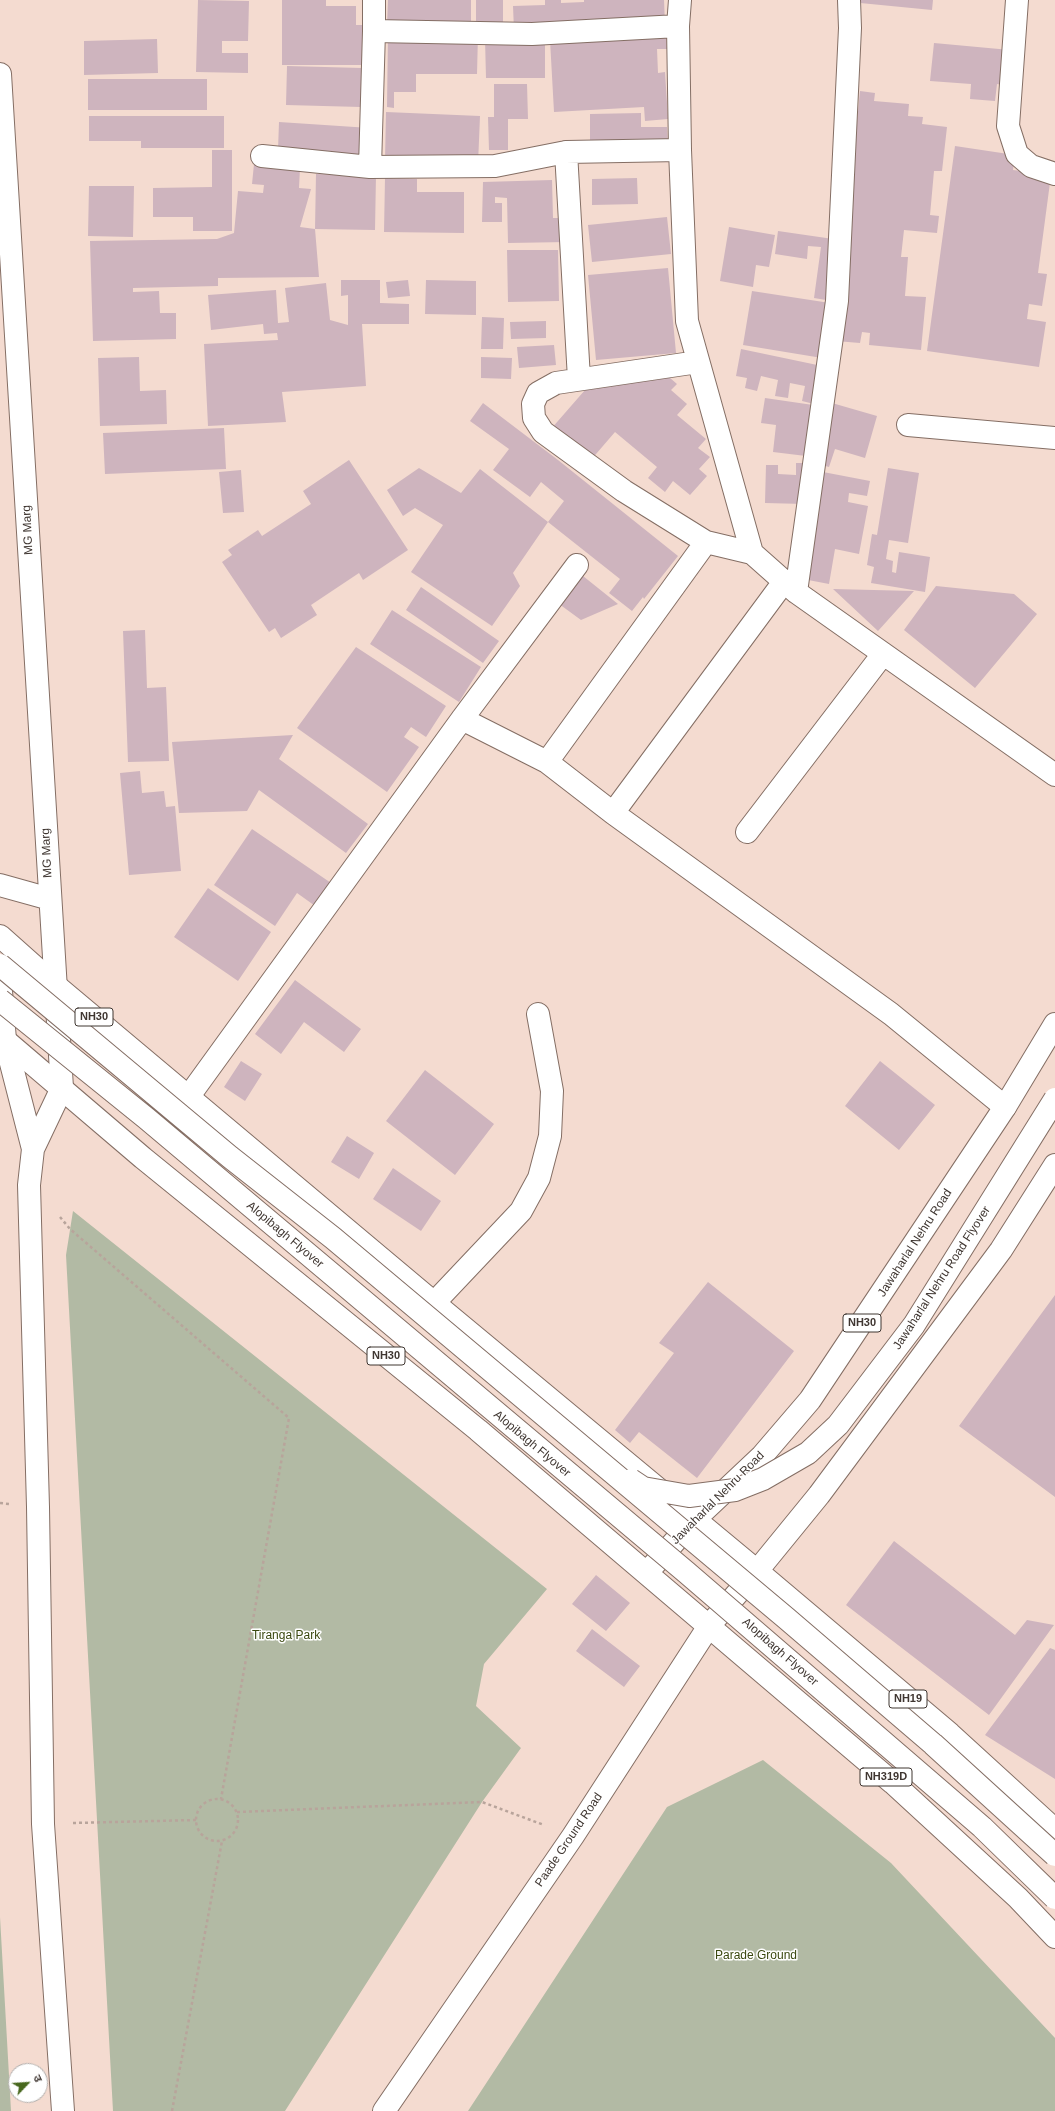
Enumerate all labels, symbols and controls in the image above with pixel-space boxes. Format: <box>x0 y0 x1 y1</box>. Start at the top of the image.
street label: MG Marg <box>20 505 36 555</box>
street label: MG Marg <box>39 828 55 878</box>
road number: NH30 <box>75 1008 113 1026</box>
street label: Jawaharlal Nehru Road <box>875 1186 955 1300</box>
street label: Alopibagh Flyover <box>244 1199 326 1271</box>
street label: Jawaharlal Nehru Road Flyover <box>890 1204 994 1352</box>
road number: NH30 <box>843 1314 881 1332</box>
road number: NH30 <box>367 1347 405 1365</box>
street label: Alopibagh Flyover <box>491 1408 573 1480</box>
street label: Jawaharlal Nehru Road <box>669 1449 767 1547</box>
street label: Alopibagh Flyover <box>739 1615 821 1689</box>
park label: Tiranga Park <box>252 1629 320 1643</box>
road number: NH19 <box>889 1690 927 1708</box>
road number: NH319D <box>860 1768 912 1786</box>
street label: Paade Ground Road <box>532 1790 606 1890</box>
park label: Parade Ground <box>715 1949 797 1963</box>
north arrow <box>8 2063 48 2103</box>
text: उ <box>31 2073 45 2084</box>

